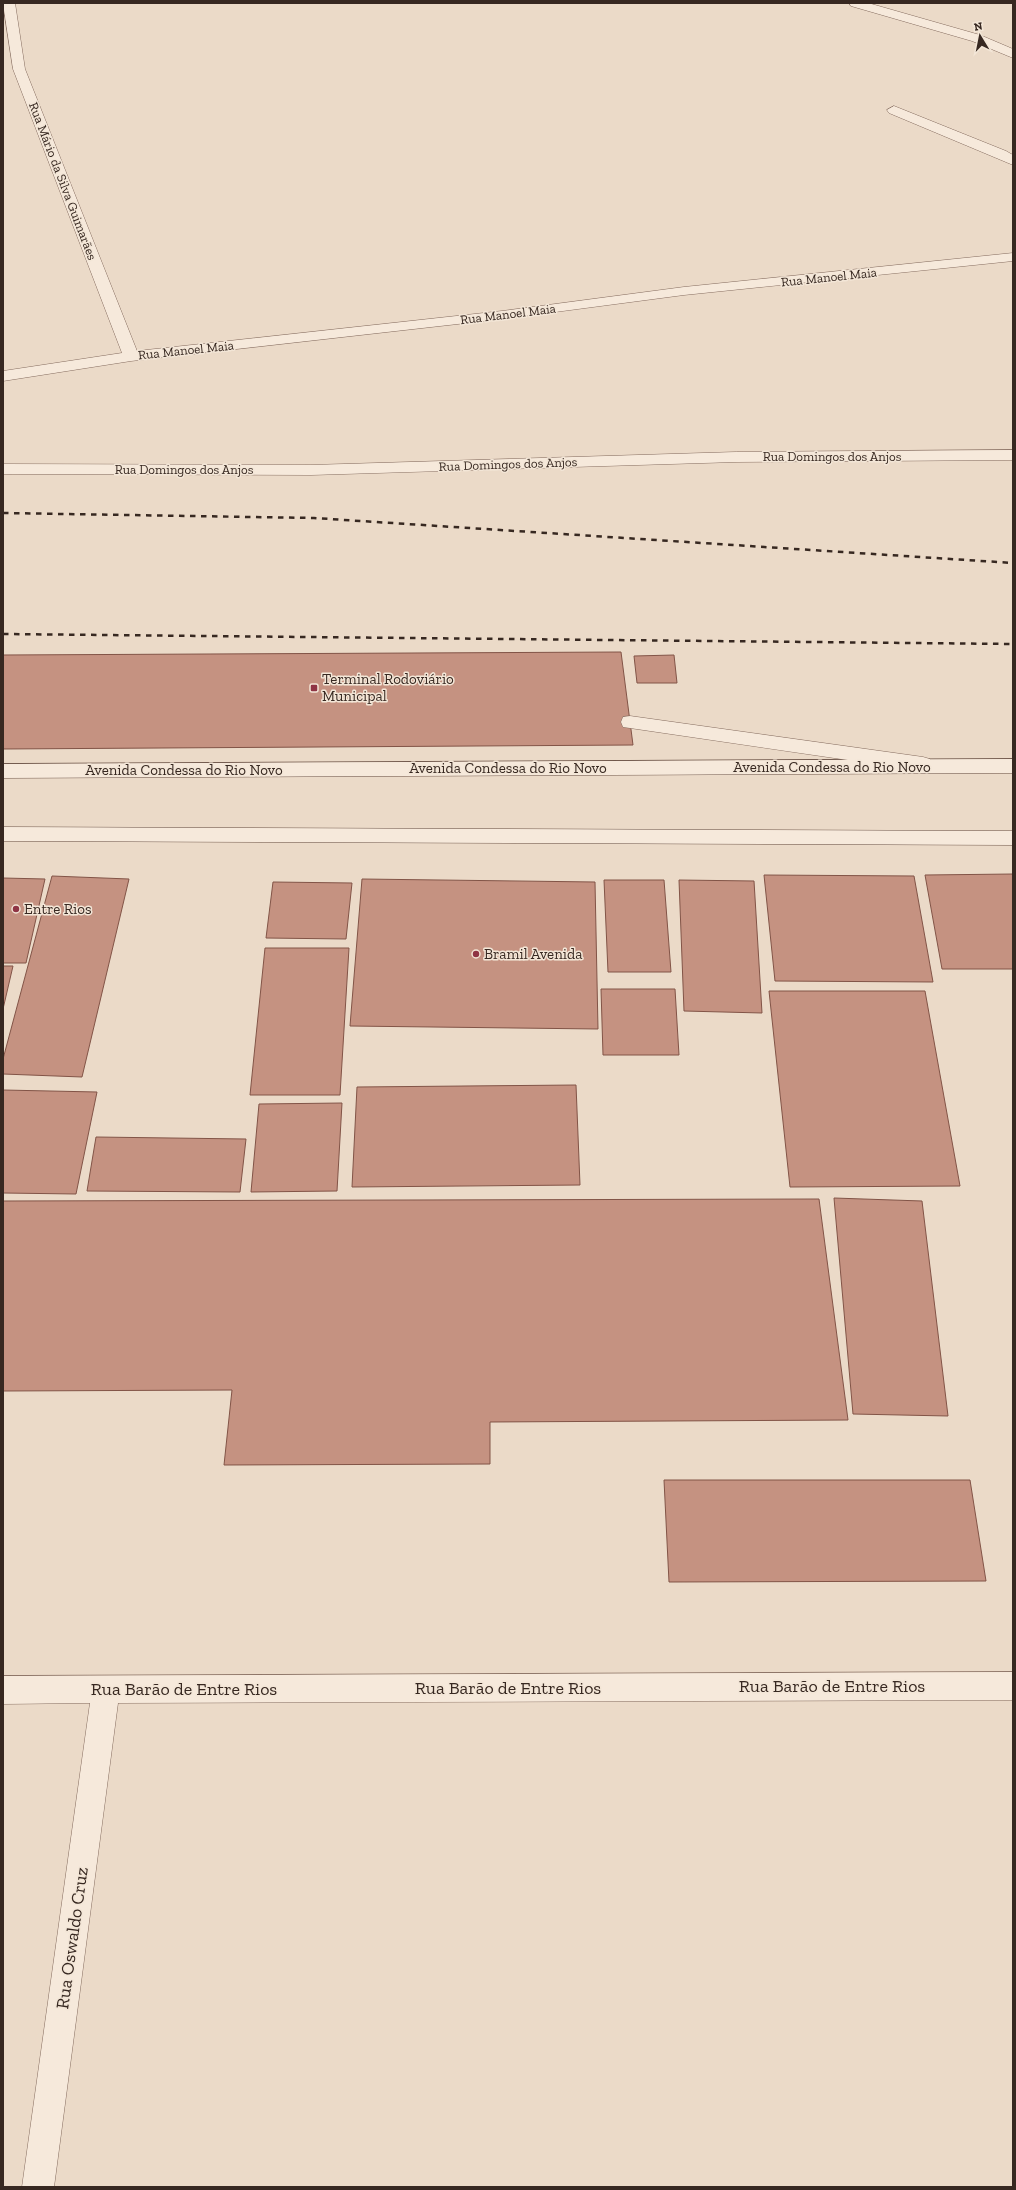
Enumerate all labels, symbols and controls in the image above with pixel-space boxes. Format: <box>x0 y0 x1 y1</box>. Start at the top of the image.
north arrow <box>960 16 1000 56</box>
text: N <box>973 19 984 34</box>
street label: Rua Mário da Silva Guimarães <box>26 100 100 262</box>
street label: Rua Manoel Maia <box>780 264 878 289</box>
street label: Rua Manoel Maia <box>459 301 557 327</box>
street label: Rua Manoel Maia <box>137 337 235 362</box>
street label: Rua Domingos dos Anjos <box>763 449 902 465</box>
street label: Rua Domingos dos Anjos <box>438 454 578 475</box>
street label: Rua Domingos dos Anjos <box>115 462 254 478</box>
place label: Terminal Rodoviário Municipal <box>322 670 454 705</box>
marker: Terminal Rodoviário Municipal <box>309 683 319 693</box>
street label: Avenida Condessa do Rio Novo <box>733 758 931 776</box>
street label: Avenida Condessa do Rio Novo <box>409 759 607 777</box>
street label: Avenida Condessa do Rio Novo <box>85 761 283 779</box>
place label: Entre Rios <box>24 900 91 918</box>
marker: Entre Rios <box>11 904 21 914</box>
place label: Bramil Avenida <box>484 945 582 963</box>
marker: Bramil Avenida <box>471 949 481 959</box>
street label: Rua Barão de Entre Rios <box>739 1675 925 1697</box>
street label: Rua Barão de Entre Rios <box>415 1677 601 1699</box>
street label: Rua Barão de Entre Rios <box>91 1678 277 1700</box>
street label: Rua Oswaldo Cruz <box>51 1866 93 2010</box>

